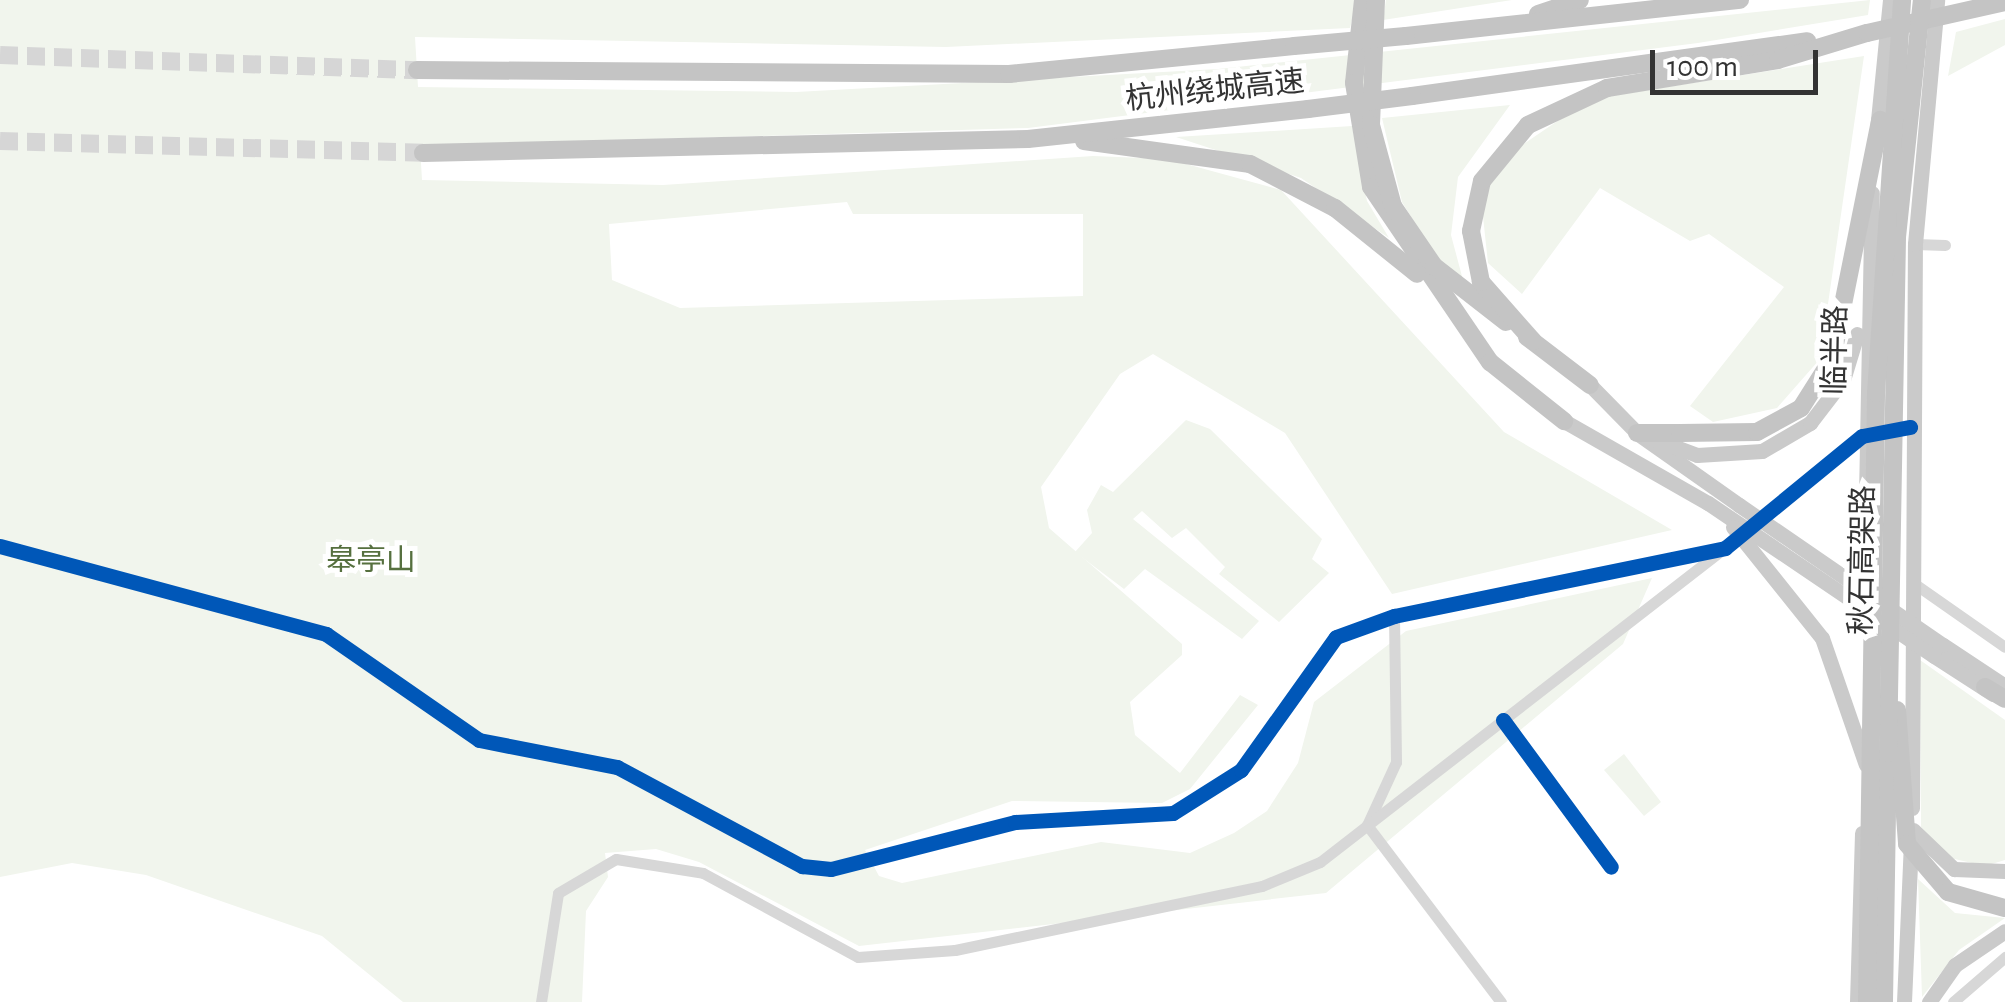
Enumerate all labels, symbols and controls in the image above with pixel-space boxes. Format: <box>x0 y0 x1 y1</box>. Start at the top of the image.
scale bar <box>1655 30 1822 92</box>
text: 100 m <box>1667 52 1738 82</box>
street label: 杭州绕城高速 <box>1124 64 1306 118</box>
street label: 临半路 <box>1817 305 1855 395</box>
street label: 秋石高架路 <box>1844 485 1882 635</box>
park label: 皋亭山 <box>326 543 416 579</box>

